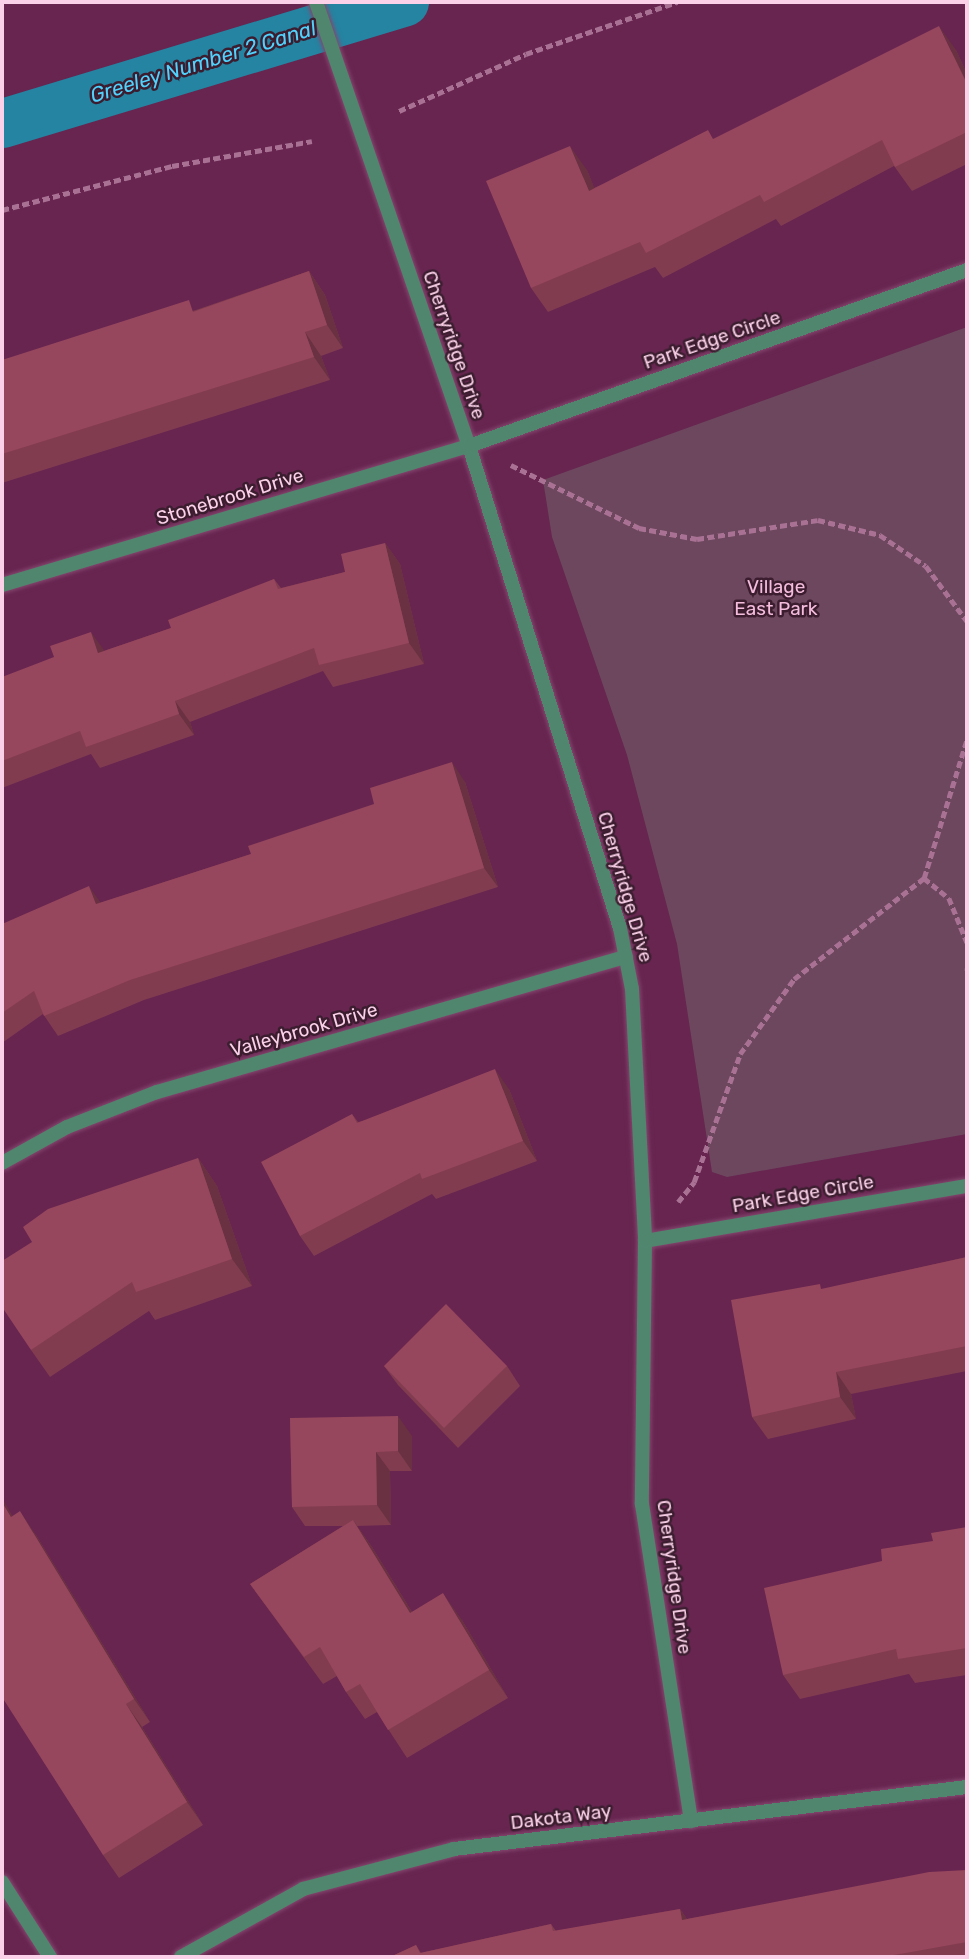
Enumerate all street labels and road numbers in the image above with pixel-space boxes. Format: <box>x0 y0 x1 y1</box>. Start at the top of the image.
street label: Cherryridge Drive <box>418 268 490 422</box>
street label: Park Edge Circle <box>640 306 784 374</box>
street label: Stonebrook Drive <box>154 464 306 530</box>
street label: Cherryridge Drive <box>593 809 657 965</box>
street label: Valleybrook Drive <box>228 998 380 1062</box>
street label: Park Edge Circle <box>730 1170 876 1218</box>
street label: Cherryridge Drive <box>652 1499 696 1655</box>
street label: Dakota Way <box>509 1799 613 1835</box>

